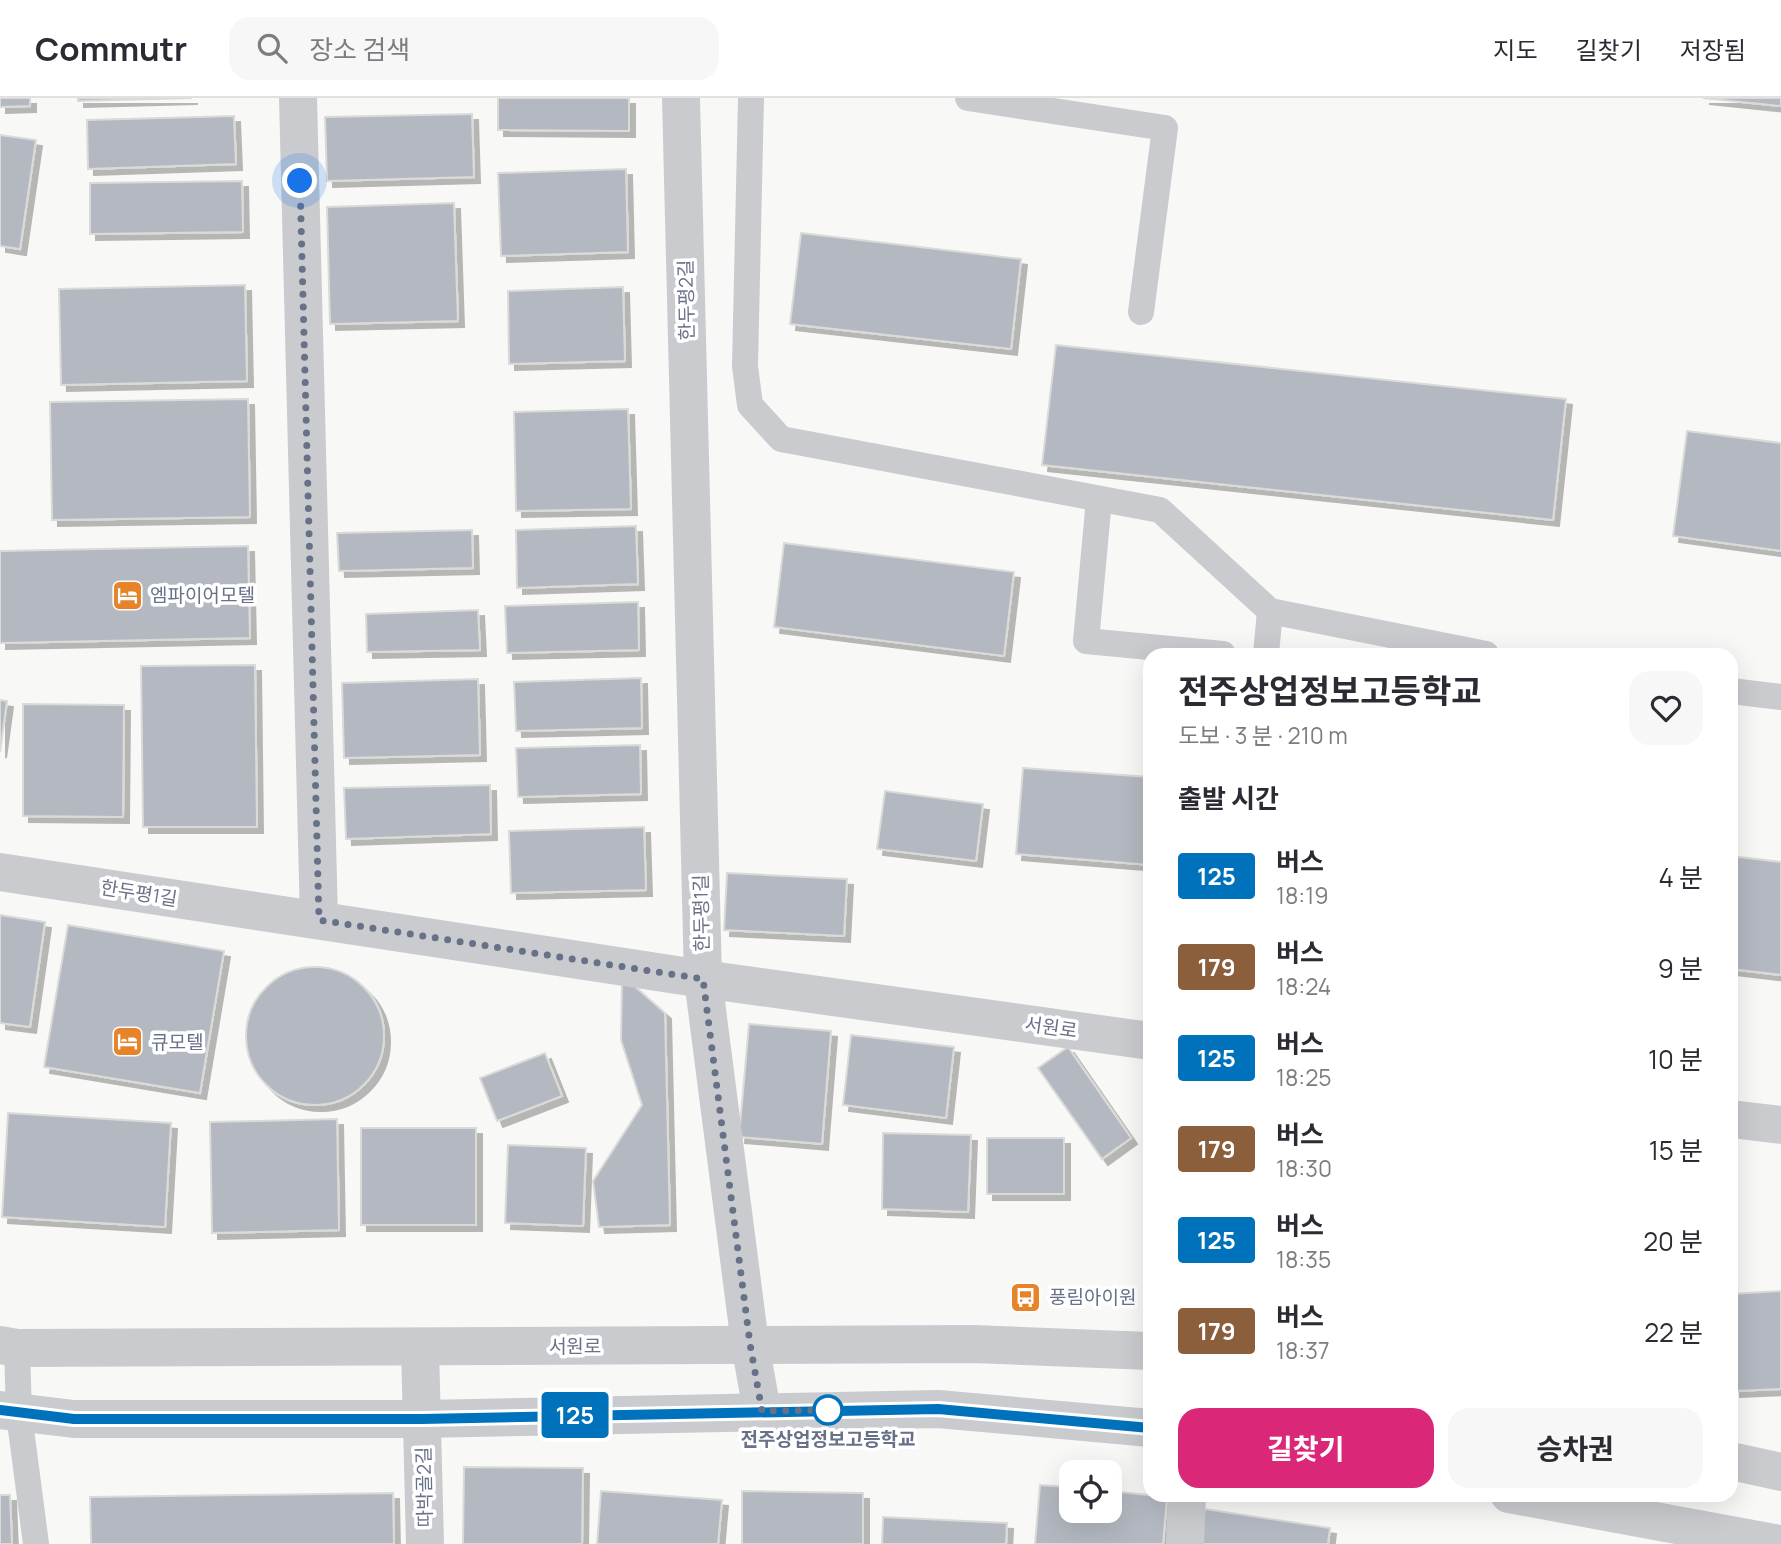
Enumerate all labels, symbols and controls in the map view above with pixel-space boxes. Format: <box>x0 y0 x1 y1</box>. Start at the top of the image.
search box <box>229 17 719 80</box>
text: Commutr <box>35 26 187 71</box>
icon: search <box>253 29 291 67</box>
text: 장소 검색 <box>309 31 410 67</box>
text: 지도 <box>1493 33 1538 66</box>
text: 길찾기 <box>1576 33 1642 66</box>
text: 저장됨 <box>1680 33 1746 66</box>
your location <box>282 163 317 198</box>
street label: 한두평2길 <box>672 259 700 341</box>
hotel icon: 엠파이어모텔 <box>110 578 144 612</box>
place label: 엠파이어모텔 <box>150 582 255 608</box>
text: 전주상업정보고등학교 <box>1178 668 1482 713</box>
button: heart <box>1629 671 1703 745</box>
text: 도보 · 3 분 · 210 m <box>1178 719 1348 751</box>
text: 출발 시간 <box>1178 780 1279 816</box>
text: 버스 <box>1276 843 1324 879</box>
text: 125 <box>1197 859 1236 892</box>
text: 4 분 <box>1659 859 1703 895</box>
street label: 한두평1길 <box>99 874 179 912</box>
street label: 한두평1길 <box>687 874 715 952</box>
text: 18:19 <box>1276 879 1328 911</box>
text: 버스 <box>1276 934 1324 970</box>
text: 179 <box>1197 950 1236 983</box>
text: 9 분 <box>1658 950 1703 986</box>
text: 18:24 <box>1276 970 1331 1002</box>
street label: 서원로 <box>1023 1010 1079 1044</box>
hotel icon: 큐모텔 <box>111 1025 145 1059</box>
text: 버스 <box>1276 1025 1324 1061</box>
place label: 큐모텔 <box>151 1029 203 1055</box>
text: 125 <box>1197 1041 1236 1074</box>
text: 10 분 <box>1648 1041 1703 1077</box>
text: 18:25 <box>1276 1061 1332 1093</box>
text: 버스 <box>1276 1116 1324 1152</box>
text: 179 <box>1197 1132 1236 1165</box>
text: 15 분 <box>1649 1132 1703 1168</box>
text: 18:30 <box>1276 1152 1332 1184</box>
text: 버스 <box>1276 1207 1324 1243</box>
text: 125 <box>1197 1223 1236 1256</box>
text: 20 분 <box>1643 1223 1703 1259</box>
text: 18:35 <box>1276 1243 1331 1275</box>
bus stop icon: 풍림아이원 <box>1009 1280 1043 1314</box>
place label: 풍림아이원 <box>1049 1284 1136 1310</box>
text: 버스 <box>1276 1298 1324 1334</box>
text: 179 <box>1197 1314 1236 1347</box>
text: 22 분 <box>1644 1314 1703 1350</box>
street label: 서원로 <box>549 1333 601 1359</box>
text: 18:37 <box>1276 1334 1329 1366</box>
line badge: 125 <box>535 1392 615 1438</box>
marker: 전주상업정보고등학교 <box>813 1395 843 1425</box>
text: 125 <box>556 1398 594 1431</box>
button: 길찾기 <box>1178 1408 1434 1488</box>
button: 승차권 <box>1448 1408 1703 1488</box>
place label: 전주상업정보고등학교 <box>741 1426 915 1452</box>
street label: 따박골2길 <box>410 1446 438 1528</box>
map controls <box>1059 1460 1122 1523</box>
button: locate <box>1059 1460 1122 1523</box>

